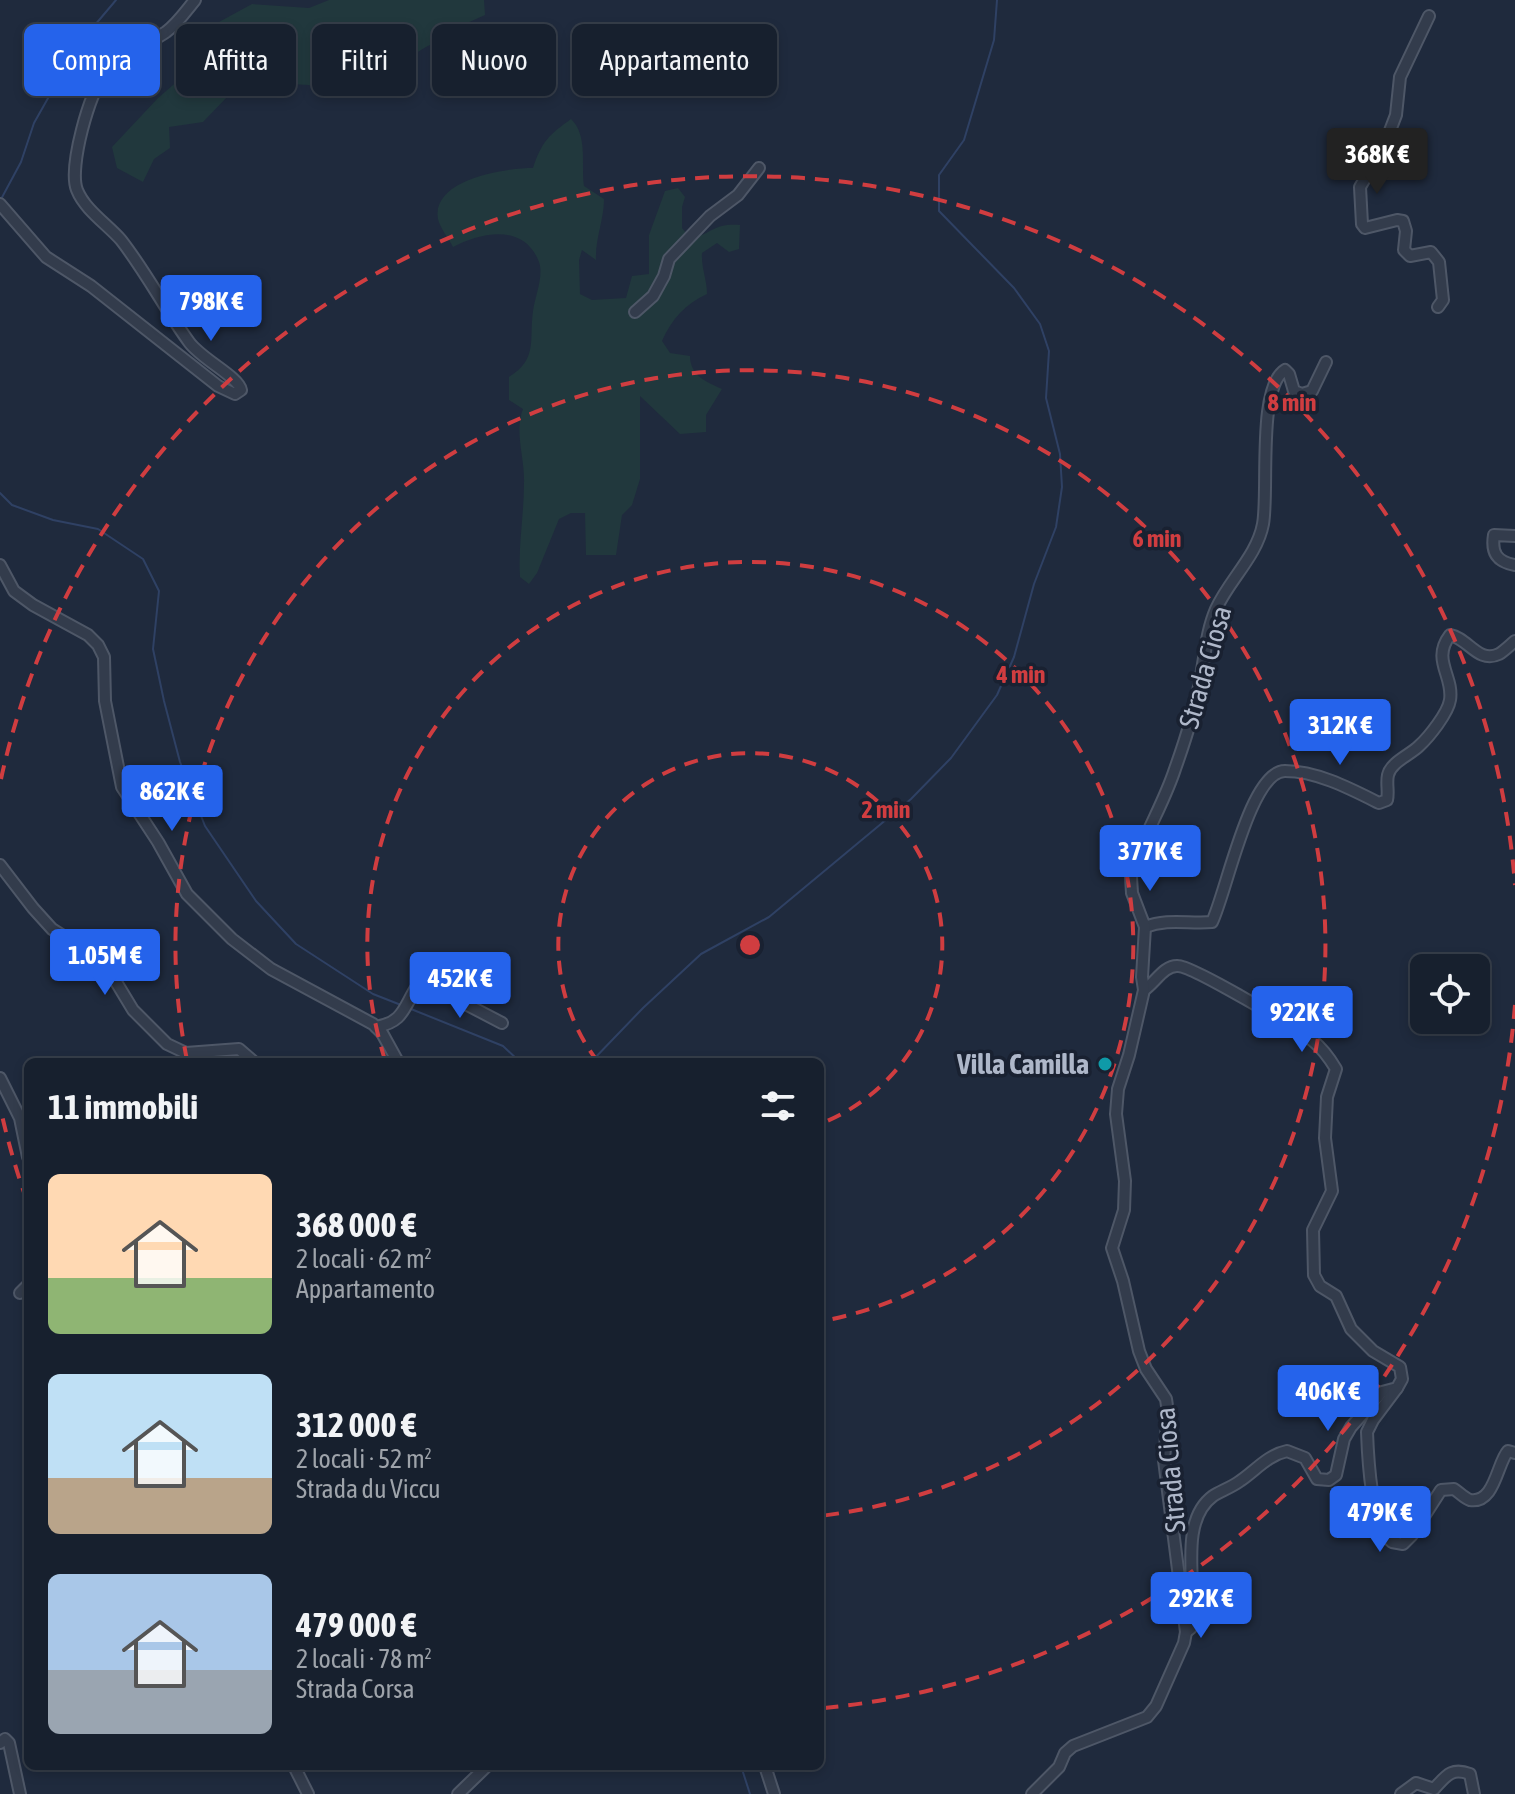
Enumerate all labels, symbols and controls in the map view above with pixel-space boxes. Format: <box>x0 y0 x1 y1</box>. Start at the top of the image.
chip: Compra <box>24 24 160 96</box>
chip: Affitta <box>176 24 296 96</box>
chip: Filtri <box>312 24 416 96</box>
chip: Nuovo <box>432 24 556 96</box>
chip: Appartamento <box>572 24 777 96</box>
pin: 368K € <box>1312 128 1442 196</box>
text: 368K € <box>1345 139 1409 169</box>
pin: 798K € <box>146 275 276 343</box>
text: 798K € <box>179 286 243 316</box>
text: 8 min <box>1267 389 1317 416</box>
text: 6 min <box>1132 525 1182 552</box>
street label: Strada Ciosa <box>1172 602 1238 732</box>
text: 4 min <box>995 661 1046 688</box>
pin: 312K € <box>1275 699 1405 767</box>
text: 312K € <box>1308 710 1372 740</box>
pin: 862K € <box>107 765 237 833</box>
text: 862K € <box>140 776 204 806</box>
text: 2 min <box>861 796 911 823</box>
pin: 377K € <box>1085 825 1215 893</box>
text: 377K € <box>1118 836 1182 866</box>
pin: 1.05M € <box>31 929 179 997</box>
centre of rings <box>736 931 764 959</box>
text: 1.05M € <box>68 940 142 970</box>
pin: 452K € <box>395 952 525 1020</box>
map controls <box>1410 954 1490 1034</box>
button: locate <box>1410 954 1490 1034</box>
text: 452K € <box>428 963 492 993</box>
pin: 922K € <box>1237 986 1367 1054</box>
text: 922K € <box>1270 997 1334 1027</box>
place label: Villa Camilla <box>956 1048 1089 1080</box>
marker: Villa Camilla <box>1096 1055 1114 1073</box>
icon: filters <box>756 1084 800 1128</box>
text: 11 immobili <box>48 1087 198 1126</box>
text: 368 000 € <box>296 1205 417 1244</box>
icon: home <box>112 1206 208 1302</box>
text: 2 locali · 62 m² <box>296 1244 432 1274</box>
text: Appartamento <box>296 1274 435 1304</box>
pin: 406K € <box>1263 1365 1393 1433</box>
text: 406K € <box>1296 1376 1360 1406</box>
text: 312 000 € <box>296 1405 417 1444</box>
icon: home <box>112 1406 208 1502</box>
street label: Strada Ciosa <box>1149 1406 1191 1534</box>
text: 2 locali · 52 m² <box>296 1444 432 1474</box>
text: Strada du Viccu <box>296 1474 441 1504</box>
pin: 479K € <box>1315 1486 1445 1554</box>
text: 479K € <box>1348 1497 1412 1527</box>
pin: 292K € <box>1136 1572 1266 1640</box>
text: 292K € <box>1169 1583 1233 1613</box>
text: 479 000 € <box>296 1605 417 1644</box>
icon: home <box>112 1606 208 1702</box>
text: 2 locali · 78 m² <box>296 1644 432 1674</box>
text: Strada Corsa <box>296 1674 414 1704</box>

